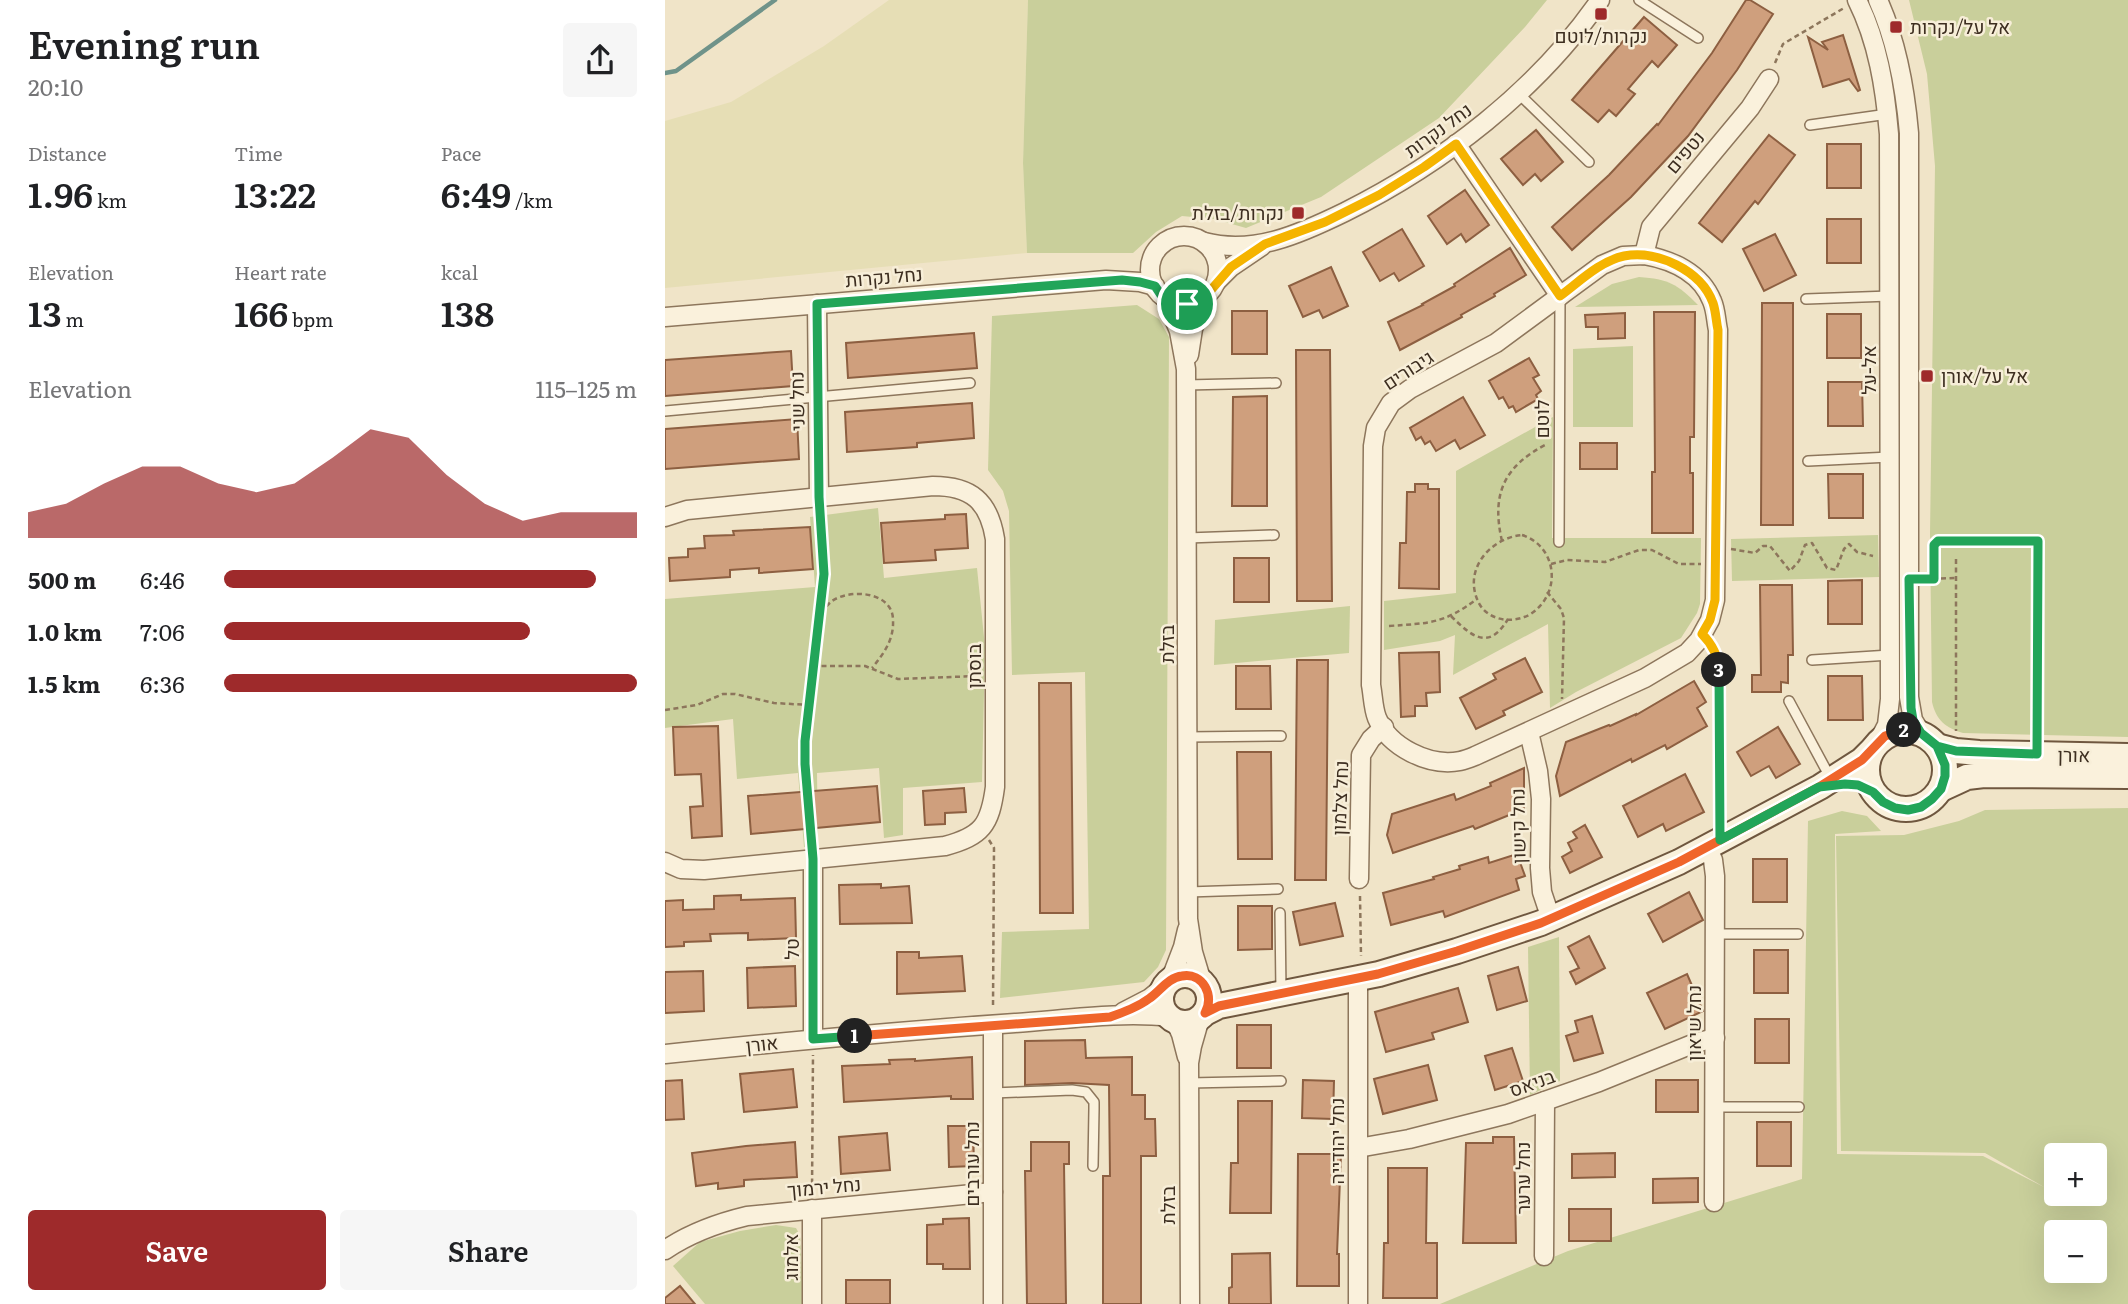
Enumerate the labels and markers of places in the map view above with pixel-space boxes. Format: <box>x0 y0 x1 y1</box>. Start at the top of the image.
marker: נקרות/לוטם <box>1593 6 1609 22</box>
place label: אל על/נקרות <box>1910 12 2010 40</box>
marker: אל על/נקרות <box>1888 19 1904 35</box>
place label: נקרות/לוטם <box>1555 21 1647 49</box>
place label: נקרות/בזלת <box>1192 198 1284 226</box>
marker: נקרות/בזלת <box>1290 205 1306 221</box>
pin <box>1157 274 1217 334</box>
place label: אל על/אורן <box>1941 361 2028 389</box>
marker: אל על/אורן <box>1919 368 1935 384</box>
pin: 3 <box>1701 652 1737 688</box>
pin: 2 <box>1887 712 1921 748</box>
pin: 1 <box>837 1018 873 1054</box>

